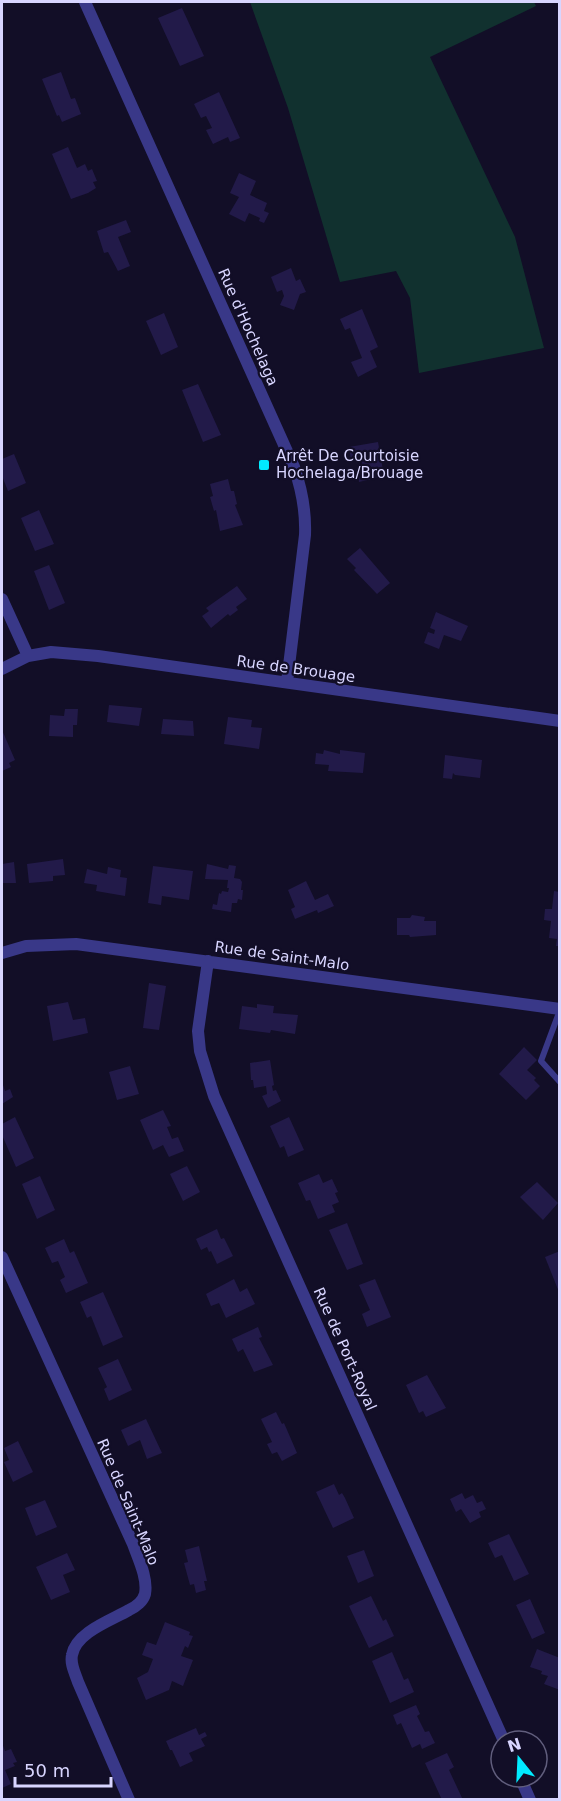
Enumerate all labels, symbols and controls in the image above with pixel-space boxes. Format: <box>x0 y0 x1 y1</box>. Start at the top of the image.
street label: Rue d'Hochelaga <box>214 266 282 388</box>
place label: Arrêt De Courtoisie Hochelaga/Brouage <box>276 447 423 482</box>
marker: Arrêt De Courtoisie Hochelaga/Brouage <box>257 458 271 472</box>
street label: Rue de Brouage <box>236 652 356 686</box>
street label: Rue de Saint-Malo <box>213 938 351 974</box>
street label: Rue de Port-Royal <box>310 1285 380 1413</box>
street label: Rue de Saint-Malo <box>93 1436 163 1568</box>
north arrow <box>489 1729 549 1789</box>
text: N <box>505 1734 524 1756</box>
scale bar <box>15 1750 111 1788</box>
text: 50 m <box>24 1760 70 1781</box>

